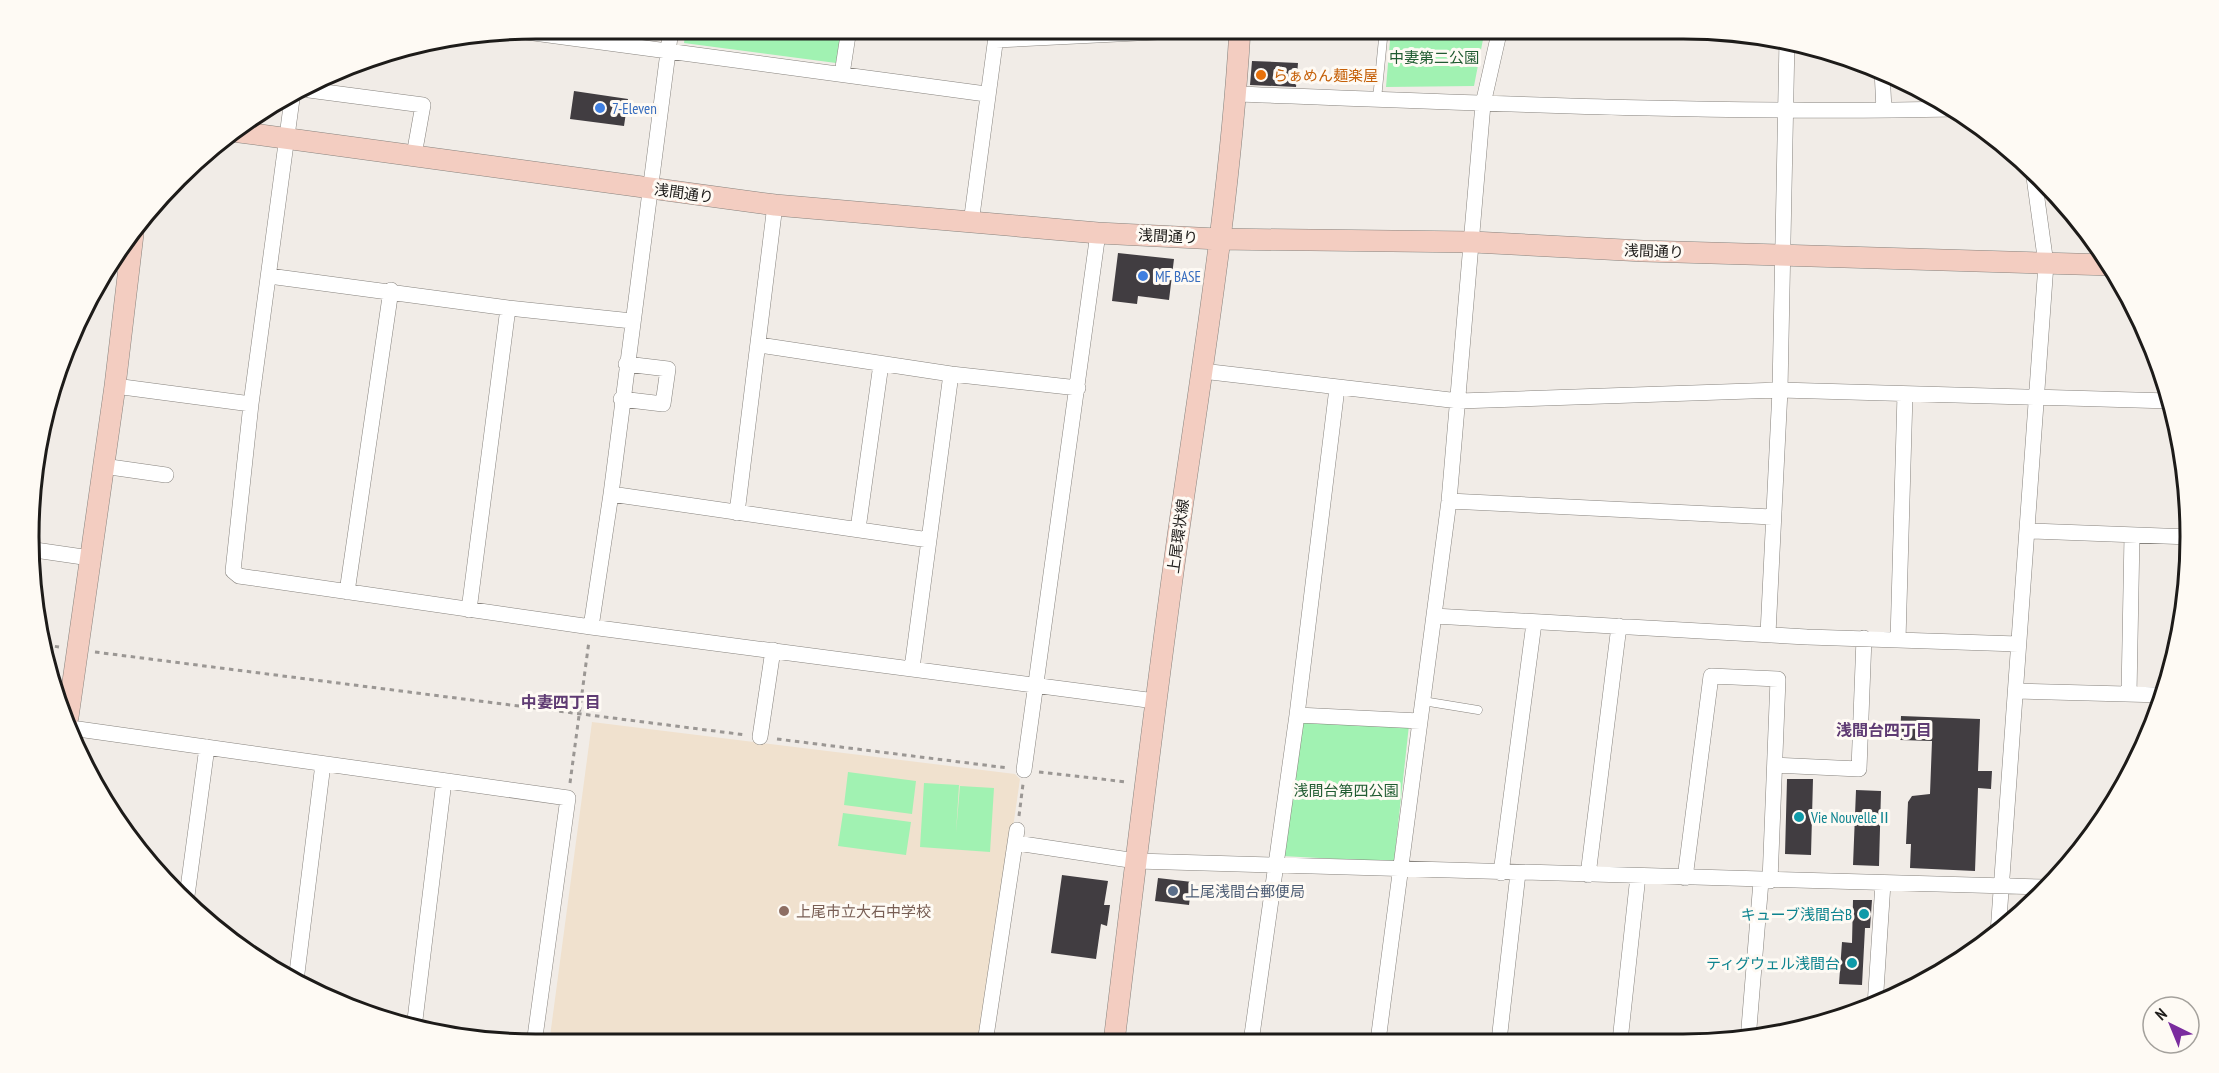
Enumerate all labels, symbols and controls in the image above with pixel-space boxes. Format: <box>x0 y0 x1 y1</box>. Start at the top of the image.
park label: 中妻第二公園 <box>1389 48 1479 67</box>
place label: らぁめん麺楽屋 <box>1273 66 1378 85</box>
marker: らぁめん麺楽屋 <box>1254 68 1268 82</box>
place label: 7-Eleven <box>612 99 657 118</box>
marker: 7-Eleven <box>593 101 607 115</box>
street label: 浅間通り <box>653 179 715 207</box>
street label: 浅間通り <box>1138 225 1198 247</box>
street label: 浅間通り <box>1624 240 1684 262</box>
place label: MF BASE <box>1155 267 1201 286</box>
marker: MF BASE <box>1136 269 1150 283</box>
street label: 上尾環状線 <box>1163 498 1193 574</box>
district label: 中妻四丁目 <box>521 692 601 712</box>
district label: 浅間台四丁目 <box>1836 720 1932 740</box>
park label: 浅間台第四公園 <box>1293 781 1399 800</box>
place label: Vie NouvelleⅡ <box>1810 808 1892 827</box>
marker: Vie NouvelleⅡ <box>1792 810 1806 824</box>
place label: 上尾浅間台郵便局 <box>1185 882 1305 901</box>
marker: 上尾浅間台郵便局 <box>1166 884 1180 898</box>
place label: 上尾市立大石中学校 <box>796 902 931 921</box>
marker: 上尾市立大石中学校 <box>777 904 791 918</box>
place label: キューブ浅間台B <box>1741 905 1852 924</box>
marker: キューブ浅間台B <box>1857 907 1871 921</box>
place label: ティグウェル浅間台 <box>1706 954 1840 973</box>
marker: ティグウェル浅間台 <box>1845 956 1859 970</box>
north arrow <box>2141 995 2201 1055</box>
text: N <box>2151 1004 2171 1024</box>

